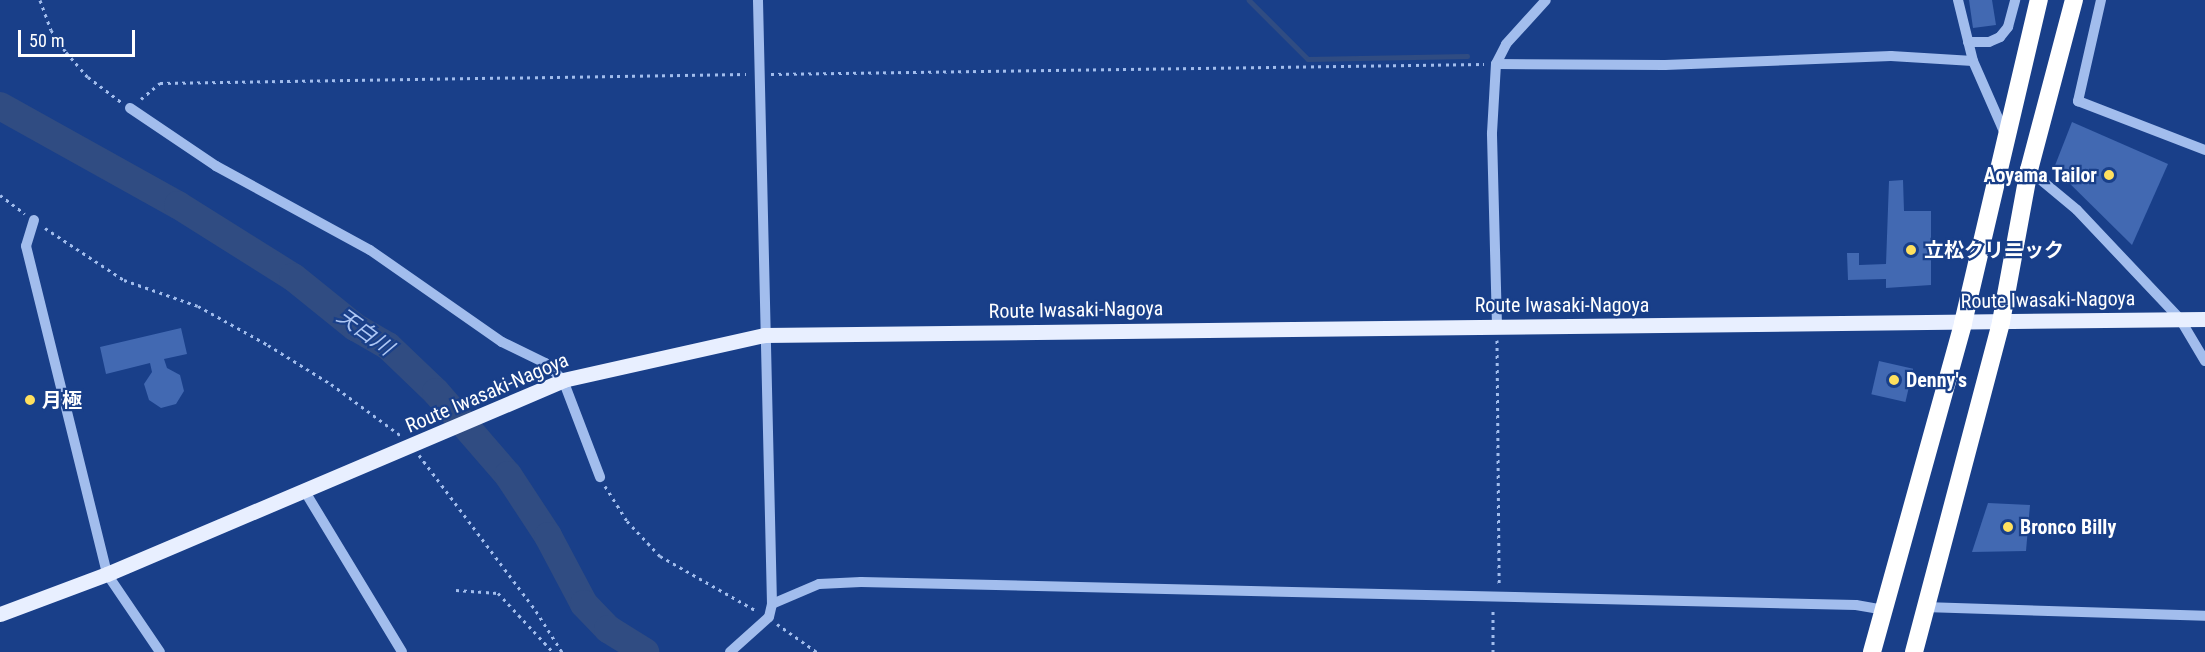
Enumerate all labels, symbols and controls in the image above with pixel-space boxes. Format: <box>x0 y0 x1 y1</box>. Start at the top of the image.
scale bar <box>21 18 138 56</box>
text: 50 m <box>29 30 64 51</box>
place label: Aoyama Tailor <box>1983 163 2097 187</box>
marker: Aoyama Tailor <box>2102 168 2116 182</box>
place label: 立松クリニック <box>1924 238 2064 262</box>
marker: 立松クリニック <box>1902 241 1920 259</box>
street label: Route Iwasaki-Nagoya <box>1961 286 2135 314</box>
street label: Route Iwasaki-Nagoya <box>1475 293 1649 317</box>
street label: Route Iwasaki-Nagoya <box>989 296 1163 324</box>
water label: 天白川 <box>332 303 398 361</box>
street label: Route Iwasaki-Nagoya <box>402 348 572 438</box>
place label: Denny's <box>1906 368 1967 392</box>
marker: Denny's <box>1887 373 1901 387</box>
place label: 月極 <box>42 388 82 412</box>
marker: 月極 <box>23 393 37 407</box>
place label: Bronco Billy <box>2020 515 2116 539</box>
marker: Bronco Billy <box>2001 520 2015 534</box>

